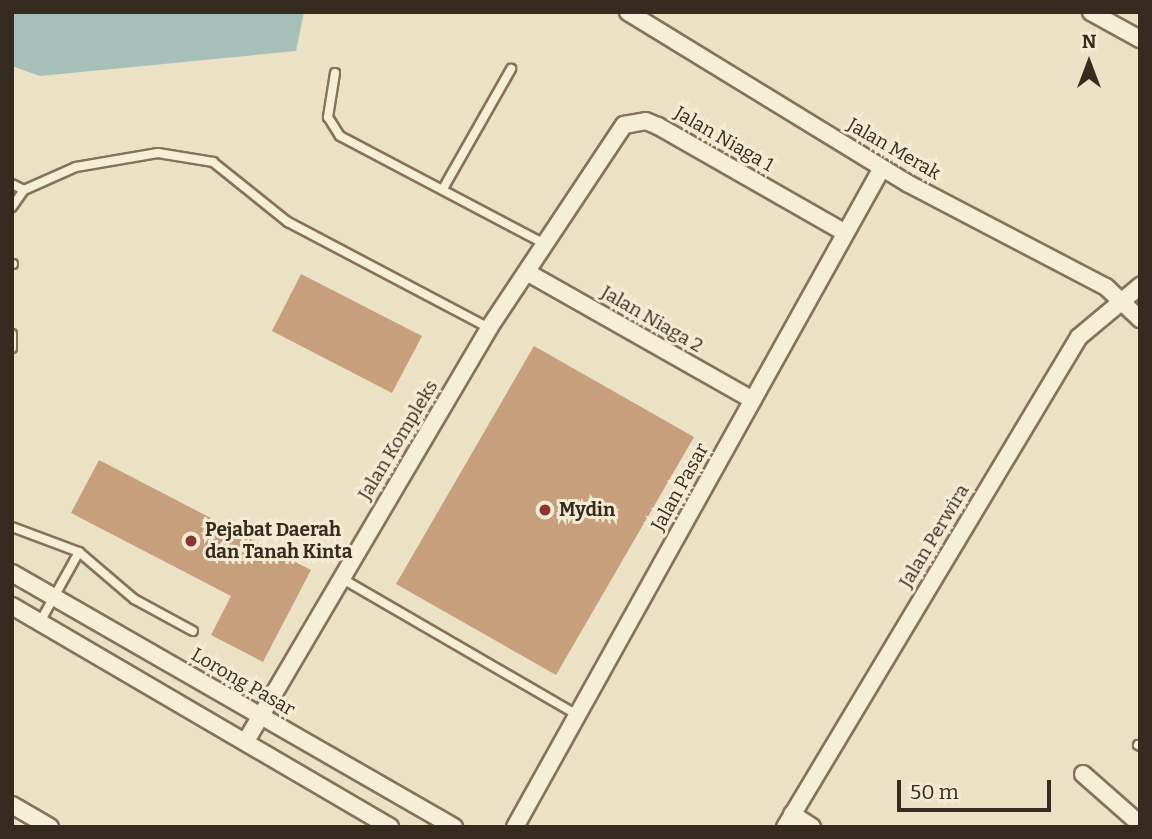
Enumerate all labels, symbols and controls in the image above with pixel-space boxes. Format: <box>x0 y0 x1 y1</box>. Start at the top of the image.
north arrow <box>1054 28 1124 98</box>
text: N <box>1082 30 1096 53</box>
street label: Jalan Niaga 1 <box>670 101 778 177</box>
street label: Jalan Merak <box>843 113 945 185</box>
street label: Jalan Niaga 2 <box>597 281 707 357</box>
street label: Jalan Kompleks <box>353 376 443 504</box>
street label: Jalan Pasar <box>647 439 713 535</box>
street label: Jalan Perwira <box>894 480 974 592</box>
place label: Mydin <box>559 499 615 521</box>
marker: Mydin <box>537 502 553 518</box>
place label: Pejabat Daerah dan Tanah Kinta <box>205 519 352 563</box>
marker: Pejabat Daerah dan Tanah Kinta <box>183 533 199 549</box>
street label: Lorong Pasar <box>187 643 299 721</box>
scale bar <box>900 766 1054 810</box>
text: 50 m <box>910 779 959 805</box>

